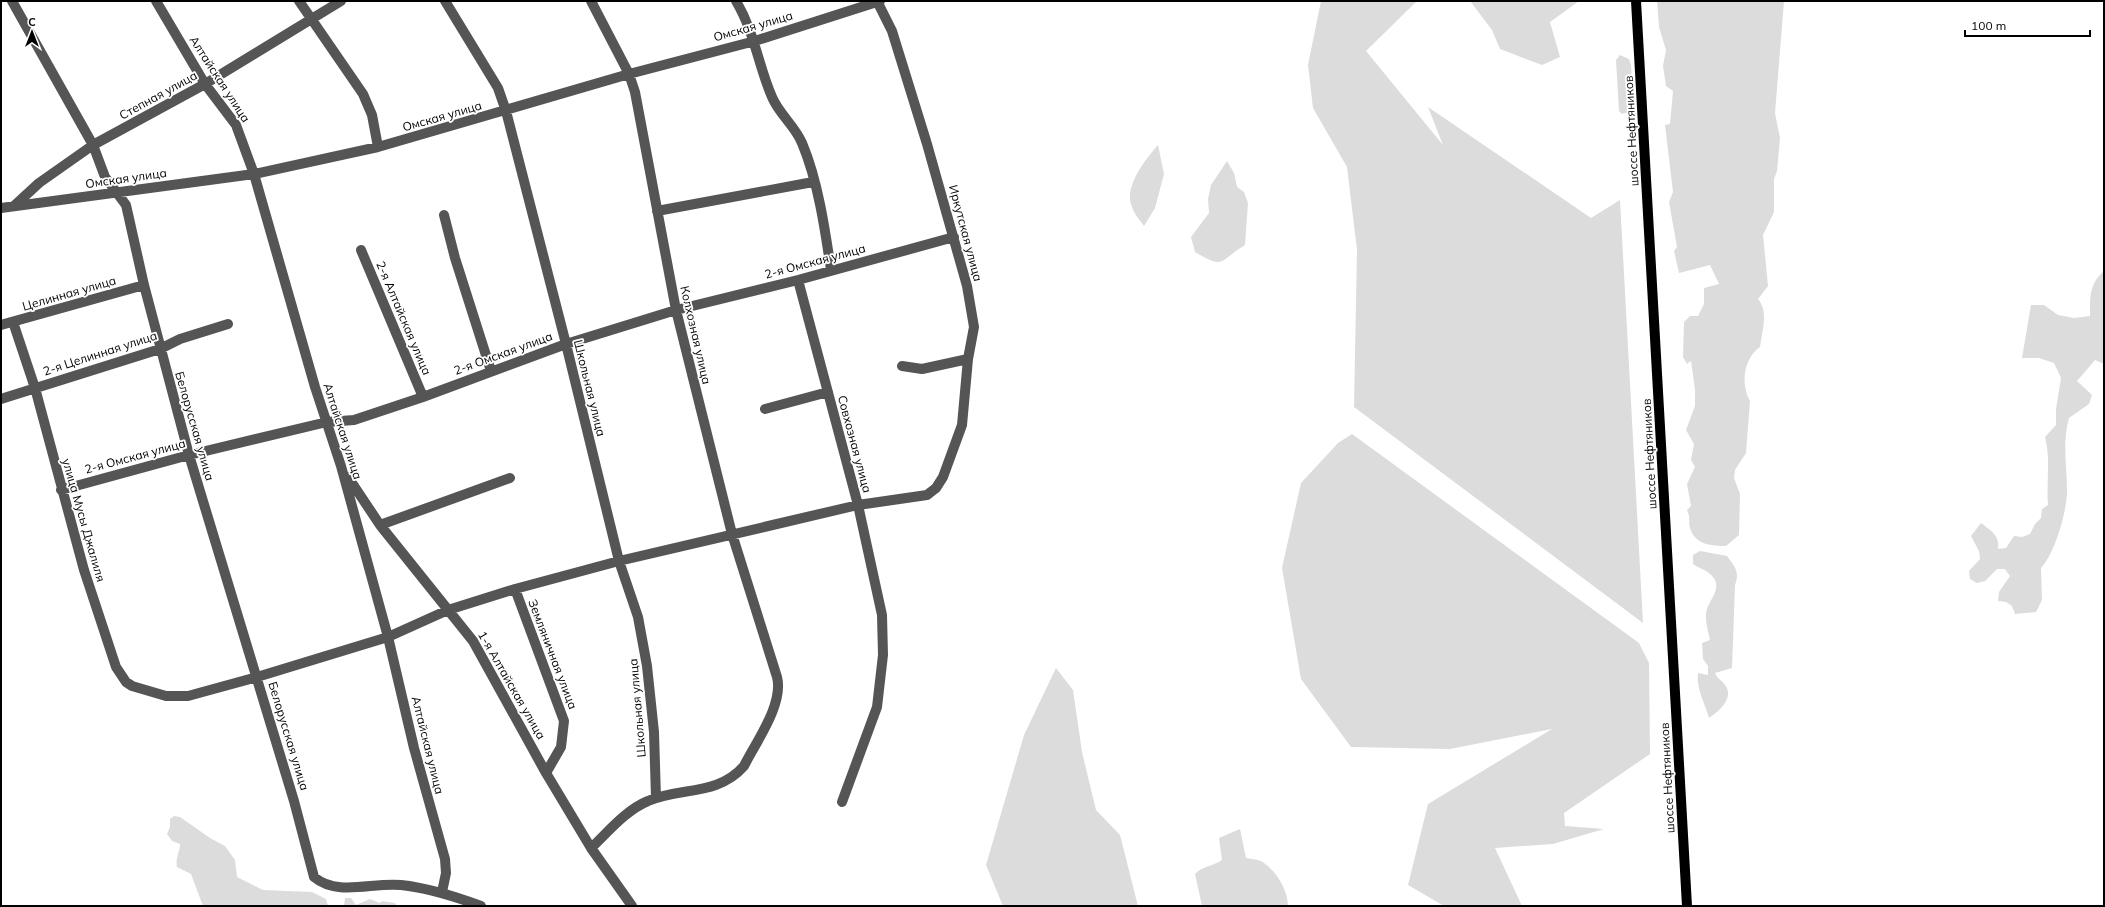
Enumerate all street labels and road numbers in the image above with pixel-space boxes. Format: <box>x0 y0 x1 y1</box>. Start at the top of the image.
street label: Омская улица <box>712 8 794 44</box>
street label: Алтайская улица <box>186 33 254 125</box>
street label: Степная улица <box>116 67 200 123</box>
street label: шоссе Нефтяников <box>1621 75 1641 187</box>
street label: Омская улица <box>401 98 483 134</box>
street label: Омская улица <box>84 165 168 191</box>
street label: Иркутская улица <box>946 183 986 283</box>
street label: 2-я Омская улица <box>763 240 867 282</box>
street label: 2-я Алтайская улица <box>373 259 435 377</box>
street label: Целинная улица <box>20 272 118 314</box>
street label: Колхозная улица <box>677 284 715 386</box>
street label: 2-я Целинная улица <box>41 327 159 379</box>
street label: 2-я Омская улица <box>452 328 554 378</box>
street label: Школьная улица <box>571 338 609 438</box>
street label: Белорусская улица <box>172 370 218 482</box>
street label: Алтайская улица <box>320 381 366 481</box>
street label: Совхозная улица <box>835 394 875 494</box>
street label: шоссе Нефтяников <box>1639 398 1659 510</box>
street label: 2-я Омская улица <box>83 435 187 477</box>
street label: улица Мусы Джалиля <box>59 457 109 583</box>
street label: Земляничная улица <box>525 597 581 711</box>
street label: 1-я Алтайская улица <box>475 628 549 742</box>
street label: Школьная улица <box>625 658 649 758</box>
street label: Белорусская улица <box>265 680 313 792</box>
street label: Алтайская улица <box>409 695 447 795</box>
street label: шоссе Нефтяников <box>1657 722 1677 834</box>

